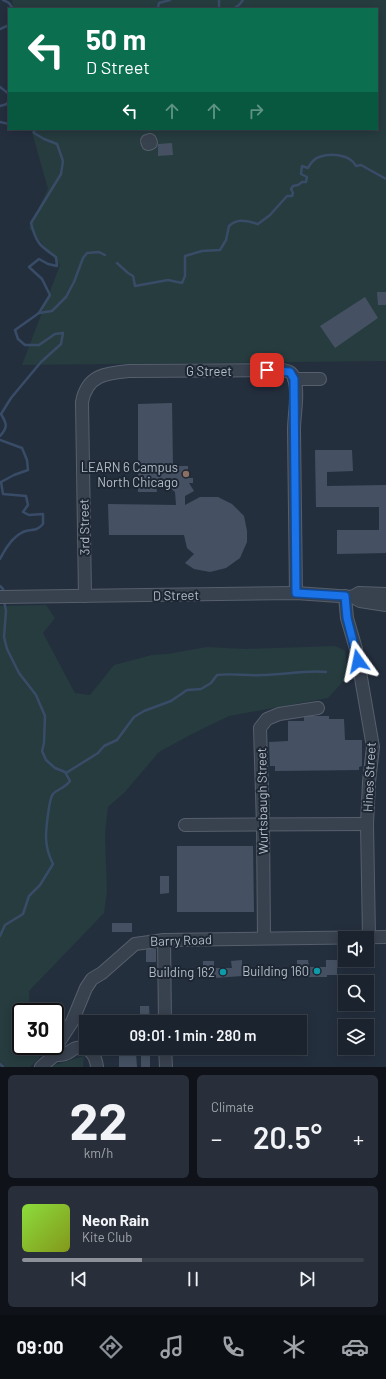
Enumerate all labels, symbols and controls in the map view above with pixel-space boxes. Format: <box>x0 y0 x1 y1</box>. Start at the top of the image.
text: 50 m <box>86 22 146 56</box>
icon: left <box>20 24 72 76</box>
text: D Street <box>86 56 150 78</box>
icon: left <box>119 100 141 122</box>
icon: ahead <box>161 100 183 122</box>
icon: ahead <box>203 100 225 122</box>
icon: right <box>245 100 267 122</box>
pin <box>250 353 284 387</box>
icon: arrive <box>256 359 278 381</box>
street label: G Street <box>186 363 232 379</box>
place label: LEARN 6 Campus North Chicago <box>81 459 178 490</box>
marker: LEARN 6 Campus North Chicago <box>181 469 191 479</box>
street label: 3rd Street <box>76 499 92 555</box>
street label: D Street <box>153 587 199 603</box>
position arrow <box>337 640 379 682</box>
street label: Hines Street <box>359 742 379 812</box>
street label: Wurtsbaugh Street <box>253 747 271 855</box>
street label: Barry Road <box>150 931 212 949</box>
map controls <box>338 931 374 1055</box>
button: sound <box>338 931 374 967</box>
place label: Building 160 <box>242 963 309 979</box>
place label: Building 162 <box>149 964 215 980</box>
marker: Building 160 <box>312 966 322 976</box>
marker: Building 162 <box>218 967 228 977</box>
button: search <box>338 975 374 1011</box>
speed limit sign: 30 <box>12 1003 64 1055</box>
button: layers <box>338 1019 374 1055</box>
text: 09:01 · 1 min · 280 m <box>129 1026 257 1044</box>
text: 22 <box>69 1088 128 1150</box>
text: Climate <box>211 1099 254 1115</box>
text: 20.5° <box>253 1119 322 1155</box>
text: − <box>211 1125 222 1151</box>
text: + <box>353 1125 364 1151</box>
text: km/h <box>84 1145 113 1161</box>
text: Neon Rain <box>82 1211 149 1229</box>
text: Kite Club <box>82 1229 132 1245</box>
icon: previous <box>68 1268 90 1290</box>
icon: pause <box>182 1268 204 1290</box>
icon: next <box>296 1268 318 1290</box>
icon: directions <box>97 1333 125 1361</box>
icon: music <box>158 1333 186 1361</box>
icon: phone <box>219 1333 247 1361</box>
icon: climate <box>280 1333 308 1361</box>
icon: car <box>341 1333 369 1361</box>
text: 09:00 <box>17 1336 63 1358</box>

